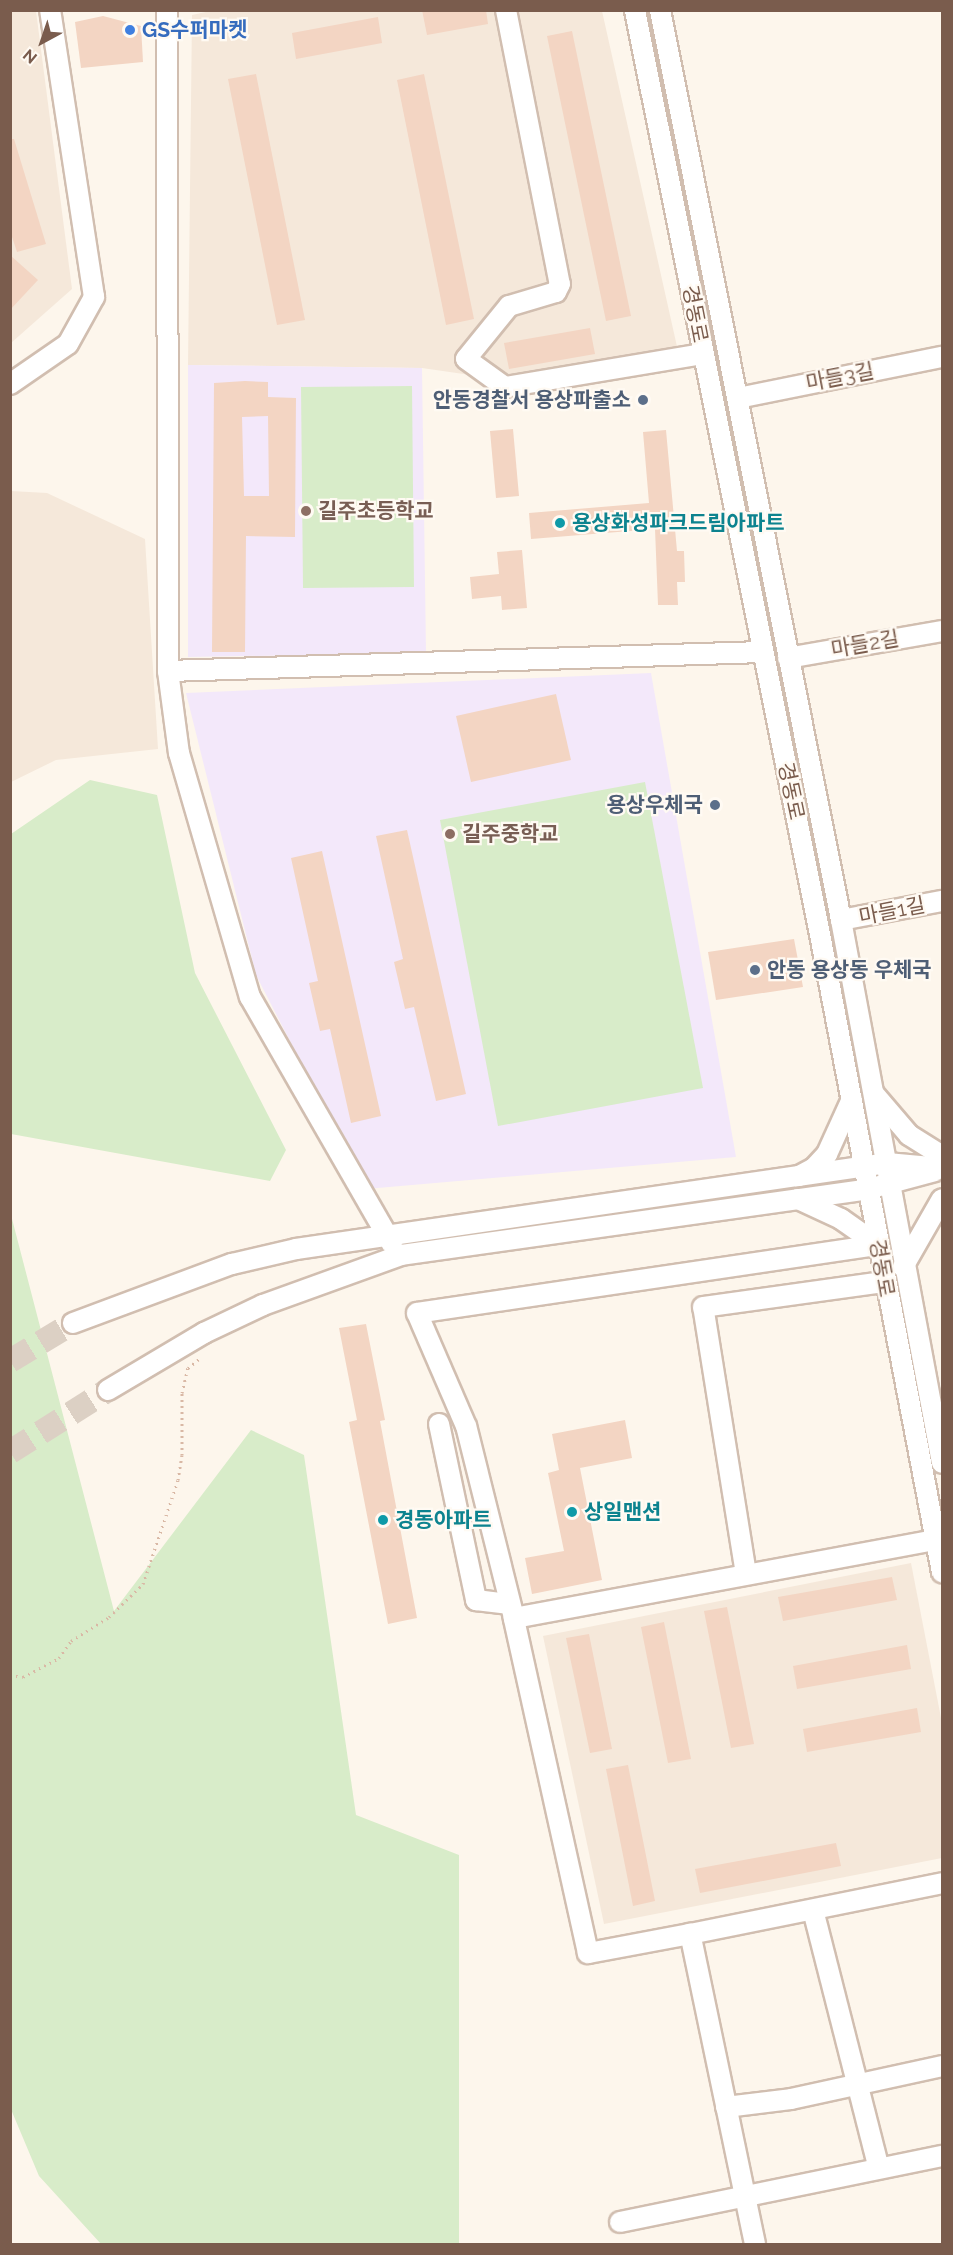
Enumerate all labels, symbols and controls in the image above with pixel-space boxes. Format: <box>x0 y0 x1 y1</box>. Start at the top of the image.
north arrow <box>12 12 72 72</box>
place label: GS수퍼마켓 <box>142 17 247 43</box>
marker: GS수퍼마켓 <box>123 23 137 37</box>
text: N <box>19 45 41 67</box>
street label: 경동로 <box>677 283 713 345</box>
street label: 마들3길 <box>804 358 876 396</box>
place label: 안동경찰서 용상파출소 <box>433 387 631 413</box>
marker: 안동경찰서 용상파출소 <box>636 393 650 407</box>
place label: 길주초등학교 <box>318 498 434 524</box>
marker: 길주초등학교 <box>299 504 313 518</box>
place label: 용상화성파크드림아파트 <box>572 510 785 536</box>
marker: 용상화성파크드림아파트 <box>553 516 567 530</box>
street label: 마들2길 <box>829 626 901 662</box>
street label: 경동로 <box>773 760 809 822</box>
place label: 용상우체국 <box>606 792 703 818</box>
marker: 용상우체국 <box>708 798 722 812</box>
place label: 길주중학교 <box>462 821 559 847</box>
marker: 길주중학교 <box>443 827 457 841</box>
street label: 마들1길 <box>857 892 927 930</box>
place label: 안동 용상동 우체국 <box>767 957 932 983</box>
marker: 안동 용상동 우체국 <box>748 963 762 977</box>
street label: 경동로 <box>865 1237 899 1299</box>
place label: 상일맨션 <box>584 1499 661 1525</box>
marker: 상일맨션 <box>565 1505 579 1519</box>
place label: 경동아파트 <box>395 1507 492 1533</box>
marker: 경동아파트 <box>376 1513 390 1527</box>

